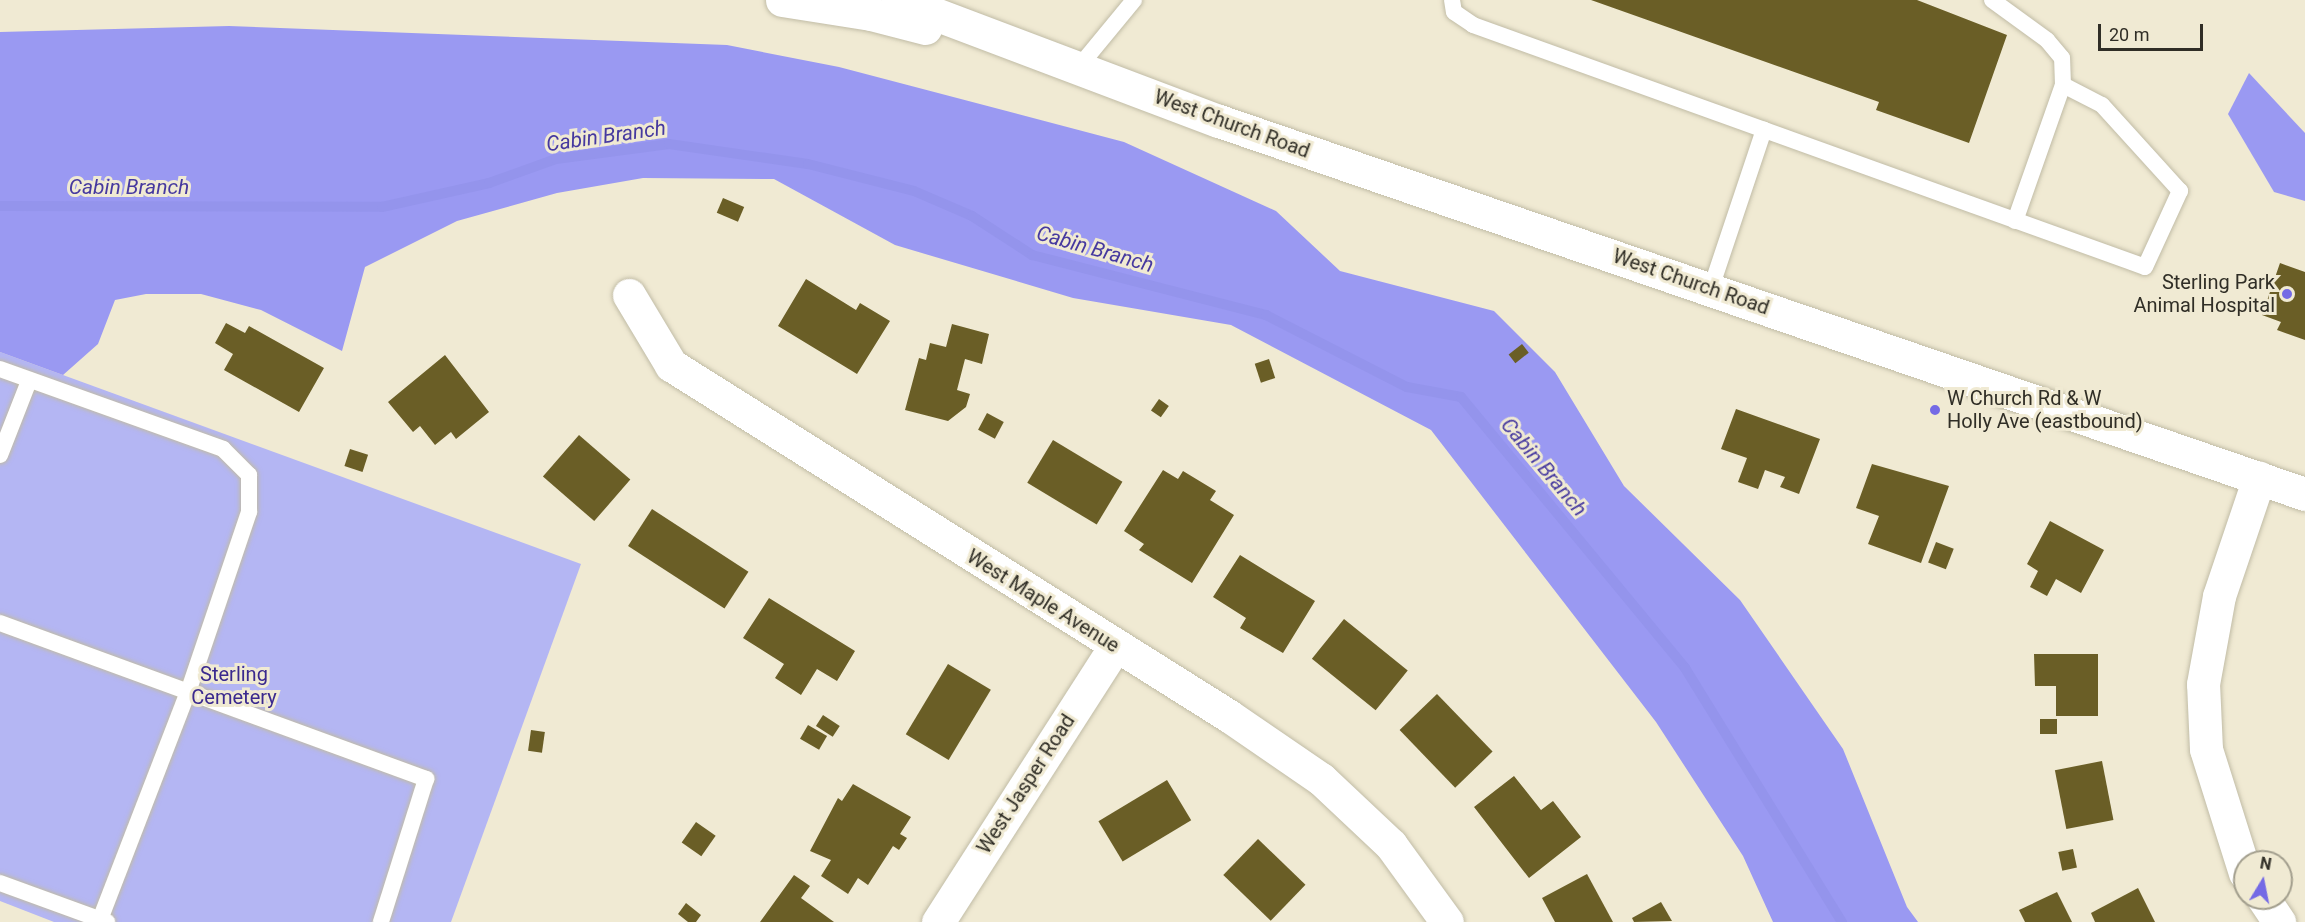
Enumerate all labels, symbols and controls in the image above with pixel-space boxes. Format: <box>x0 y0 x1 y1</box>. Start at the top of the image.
scale bar <box>2101 12 2206 50</box>
text: 20 m <box>2109 24 2149 45</box>
street label: West Church Road <box>1151 85 1313 163</box>
water label: Cabin Branch <box>545 115 667 157</box>
water label: Cabin Branch <box>69 174 189 200</box>
water label: Cabin Branch <box>1034 220 1156 278</box>
street label: West Church Road <box>1610 244 1772 320</box>
place label: Sterling Park Animal Hospital <box>2133 270 2275 317</box>
marker: Sterling Park Animal Hospital <box>2280 287 2294 301</box>
place label: W Church Rd & W Holly Ave (eastbound) <box>1947 386 2143 433</box>
marker: W Church Rd & W Holly Ave (eastbound) <box>1928 403 1942 417</box>
water label: Cabin Branch <box>1496 413 1592 521</box>
street label: West Maple Avenue <box>962 544 1124 658</box>
park label: Sterling Cemetery <box>191 663 277 710</box>
street label: West Jasper Road <box>972 710 1080 858</box>
north arrow <box>2233 850 2293 910</box>
text: N <box>2259 853 2273 874</box>

